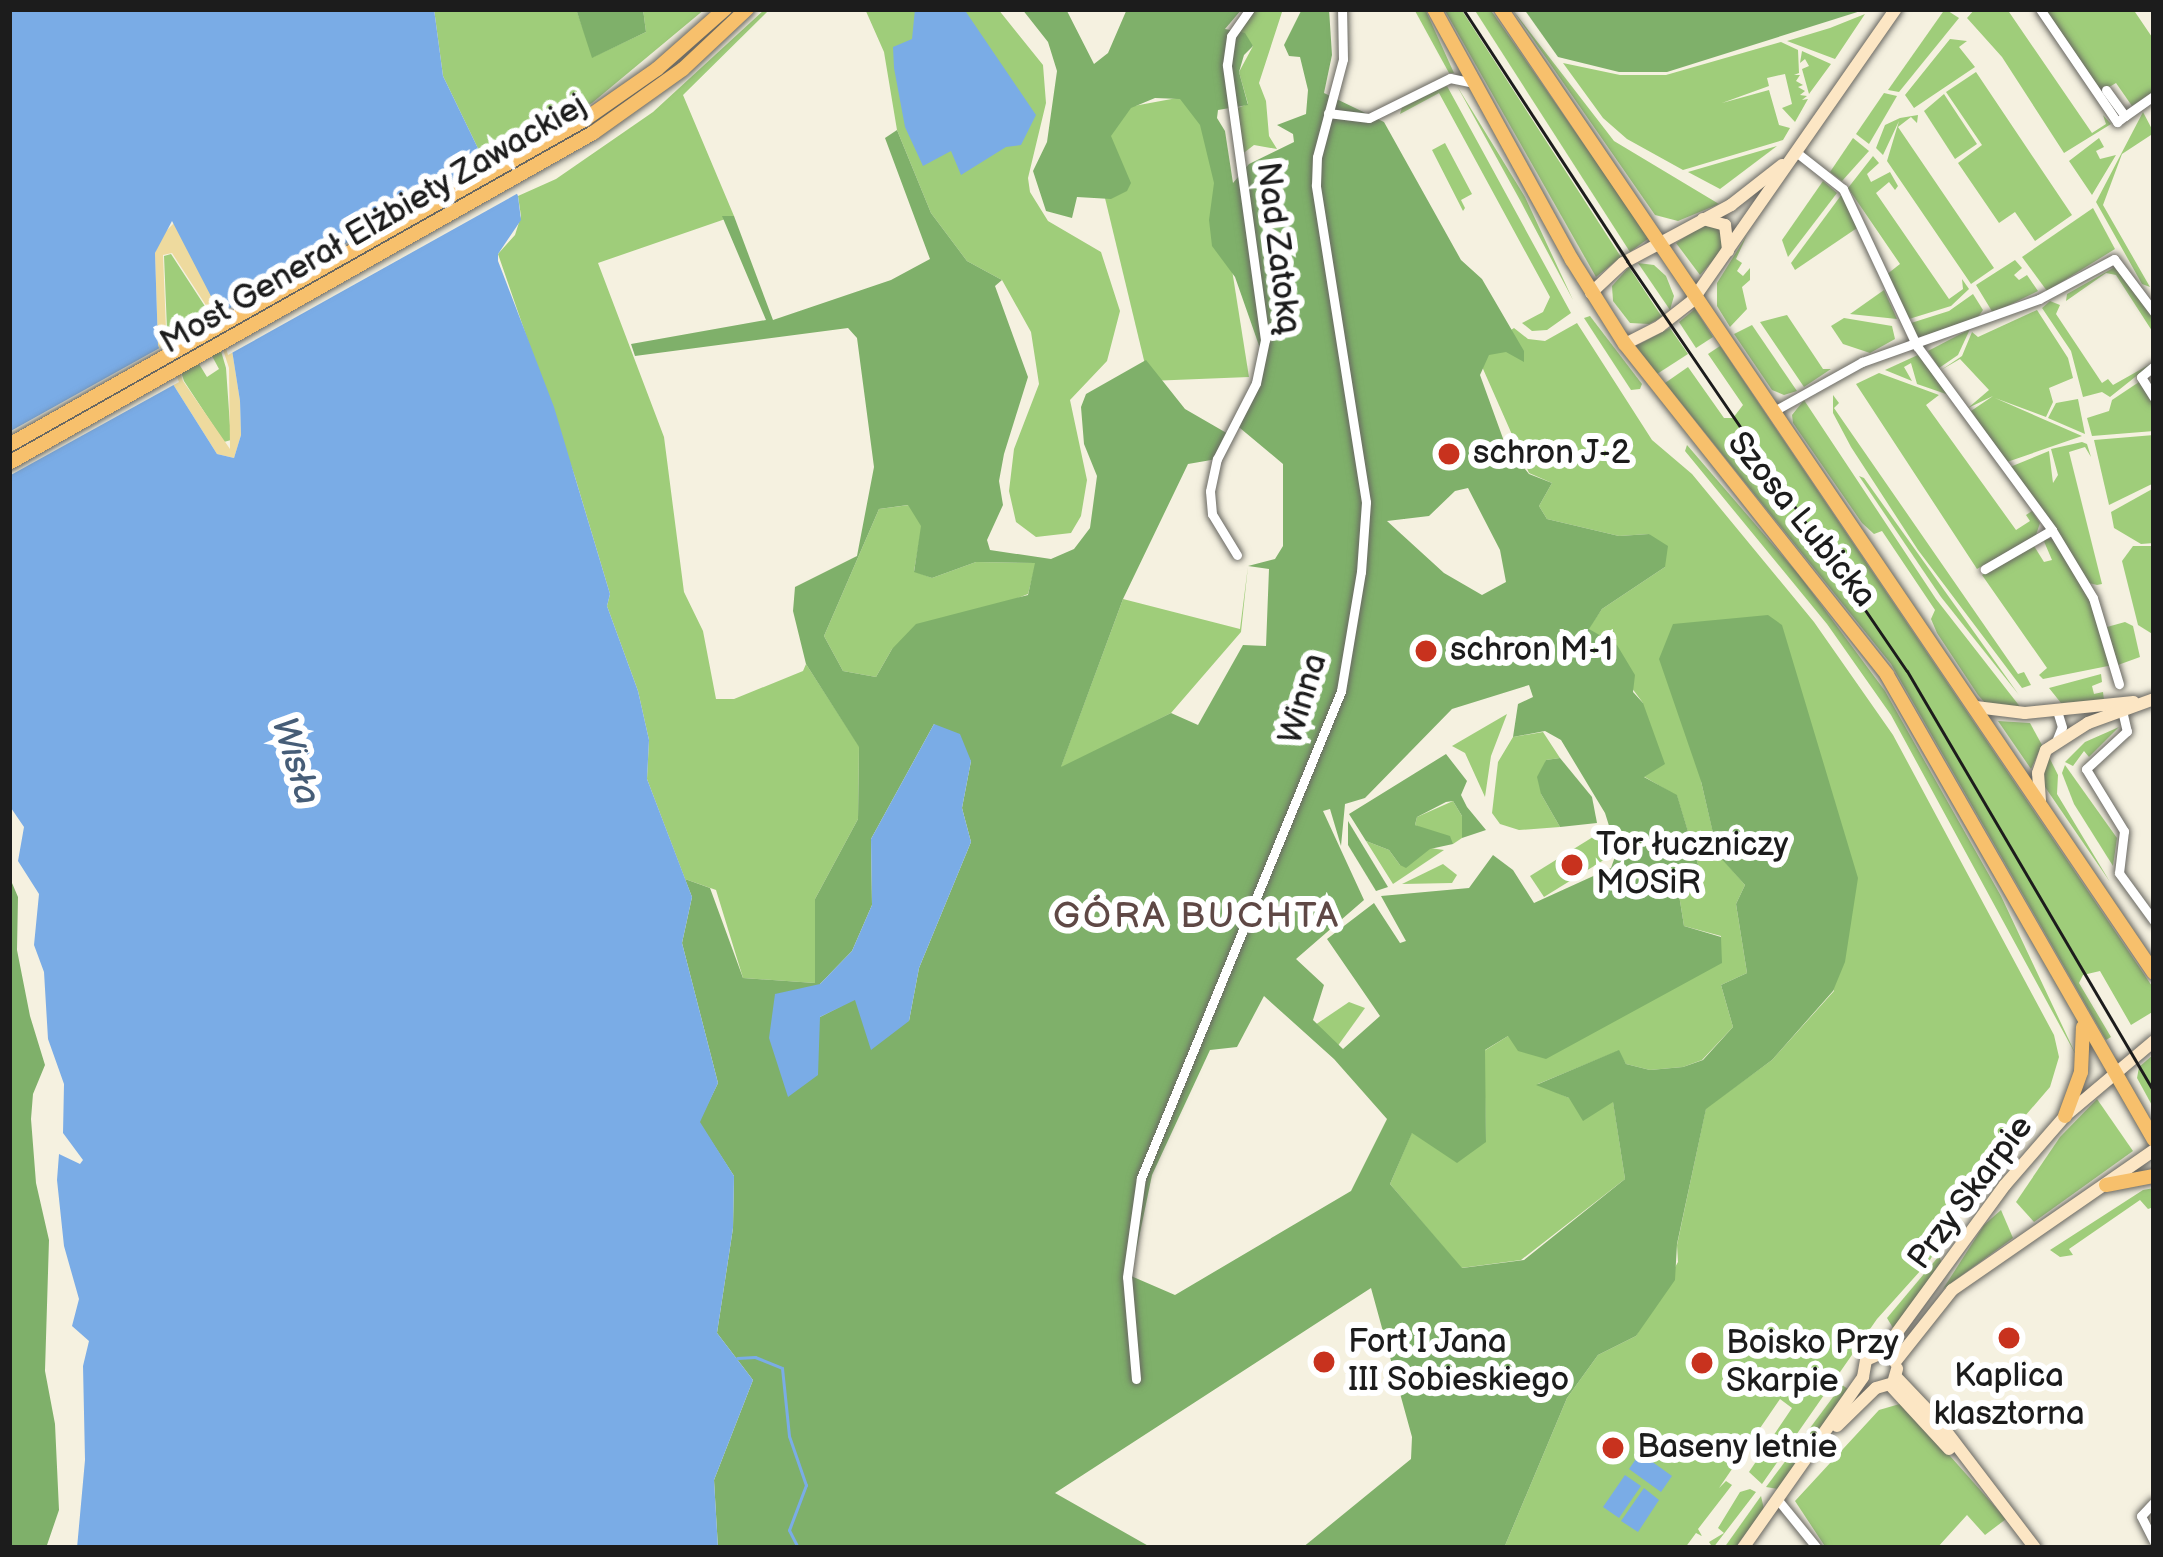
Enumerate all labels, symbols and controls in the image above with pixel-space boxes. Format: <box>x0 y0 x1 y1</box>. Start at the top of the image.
street label: Most Generał Elżbiety Zawackiej <box>153 86 595 364</box>
street label: Nad Zatoką <box>1247 160 1307 336</box>
street label: Szosa Lubicka <box>1718 425 1884 615</box>
place label: schron J-2 <box>1473 434 1632 474</box>
marker: schron J-2 <box>1436 441 1462 467</box>
place label: schron M-1 <box>1450 631 1613 671</box>
marker: schron M-1 <box>1413 638 1439 664</box>
street label: Winna <box>1272 649 1336 749</box>
water label: Wisła <box>261 712 329 810</box>
place label: Tor łuczniczy MOSiR <box>1596 826 1788 904</box>
marker: Tor łuczniczy MOSiR <box>1559 852 1585 878</box>
district label: GÓRA BUCHTA <box>1053 895 1341 939</box>
street label: Przy Skarpie <box>1899 1107 2043 1279</box>
place label: Fort I Jana III Sobieskiego <box>1348 1323 1570 1401</box>
place label: Boisko Przy Skarpie <box>1726 1324 1899 1402</box>
marker: Kaplica klasztorna <box>1996 1325 2022 1351</box>
marker: Fort I Jana III Sobieskiego <box>1311 1349 1337 1375</box>
marker: Boisko Przy Skarpie <box>1689 1350 1715 1376</box>
place label: Kaplica klasztorna <box>1933 1357 2085 1435</box>
place label: Baseny letnie <box>1637 1428 1839 1468</box>
marker: Baseny letnie <box>1600 1435 1626 1461</box>

